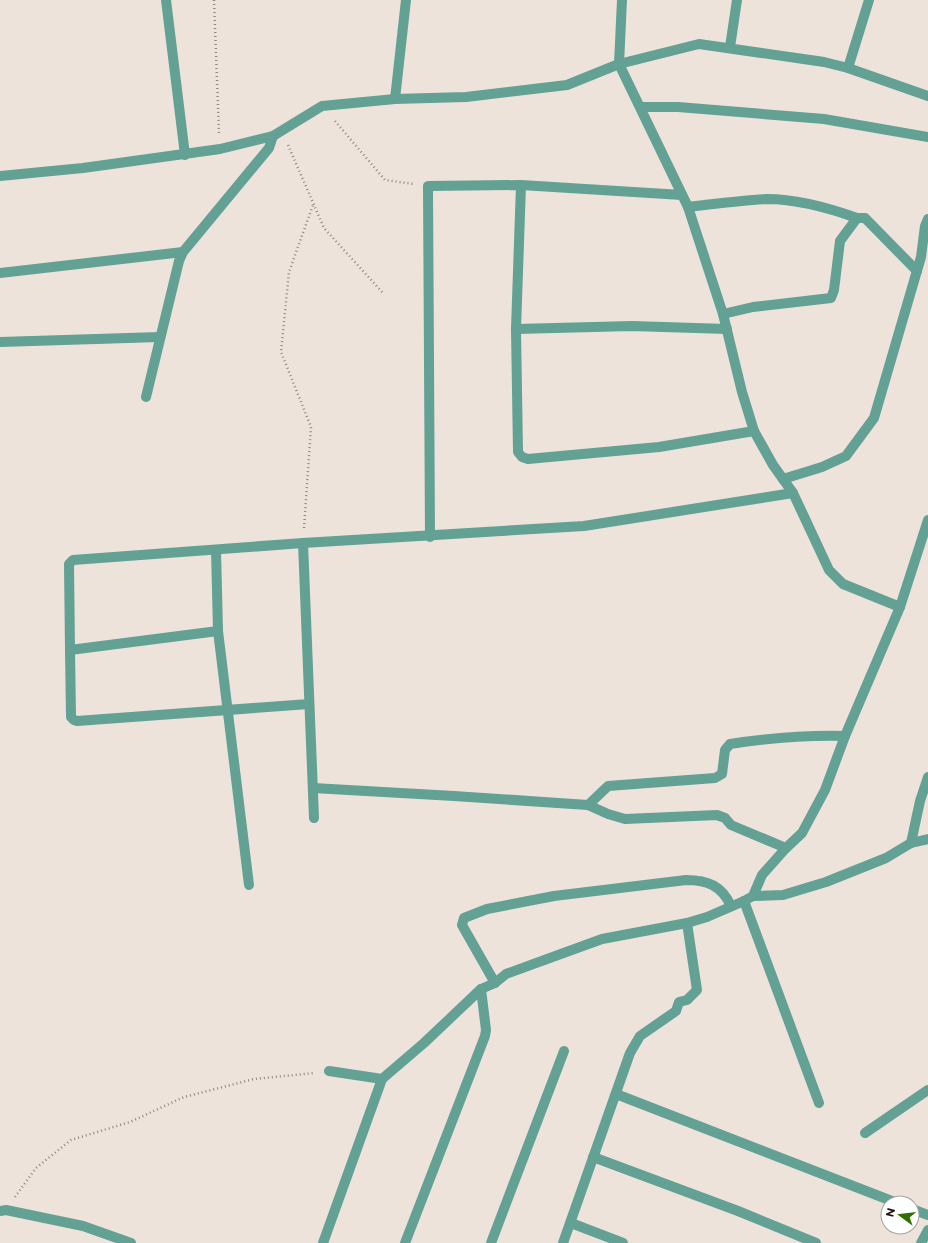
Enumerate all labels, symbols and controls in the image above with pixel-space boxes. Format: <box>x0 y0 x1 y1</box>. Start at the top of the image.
north arrow <box>880 1195 920 1235</box>
text: N <box>882 1206 898 1219</box>

